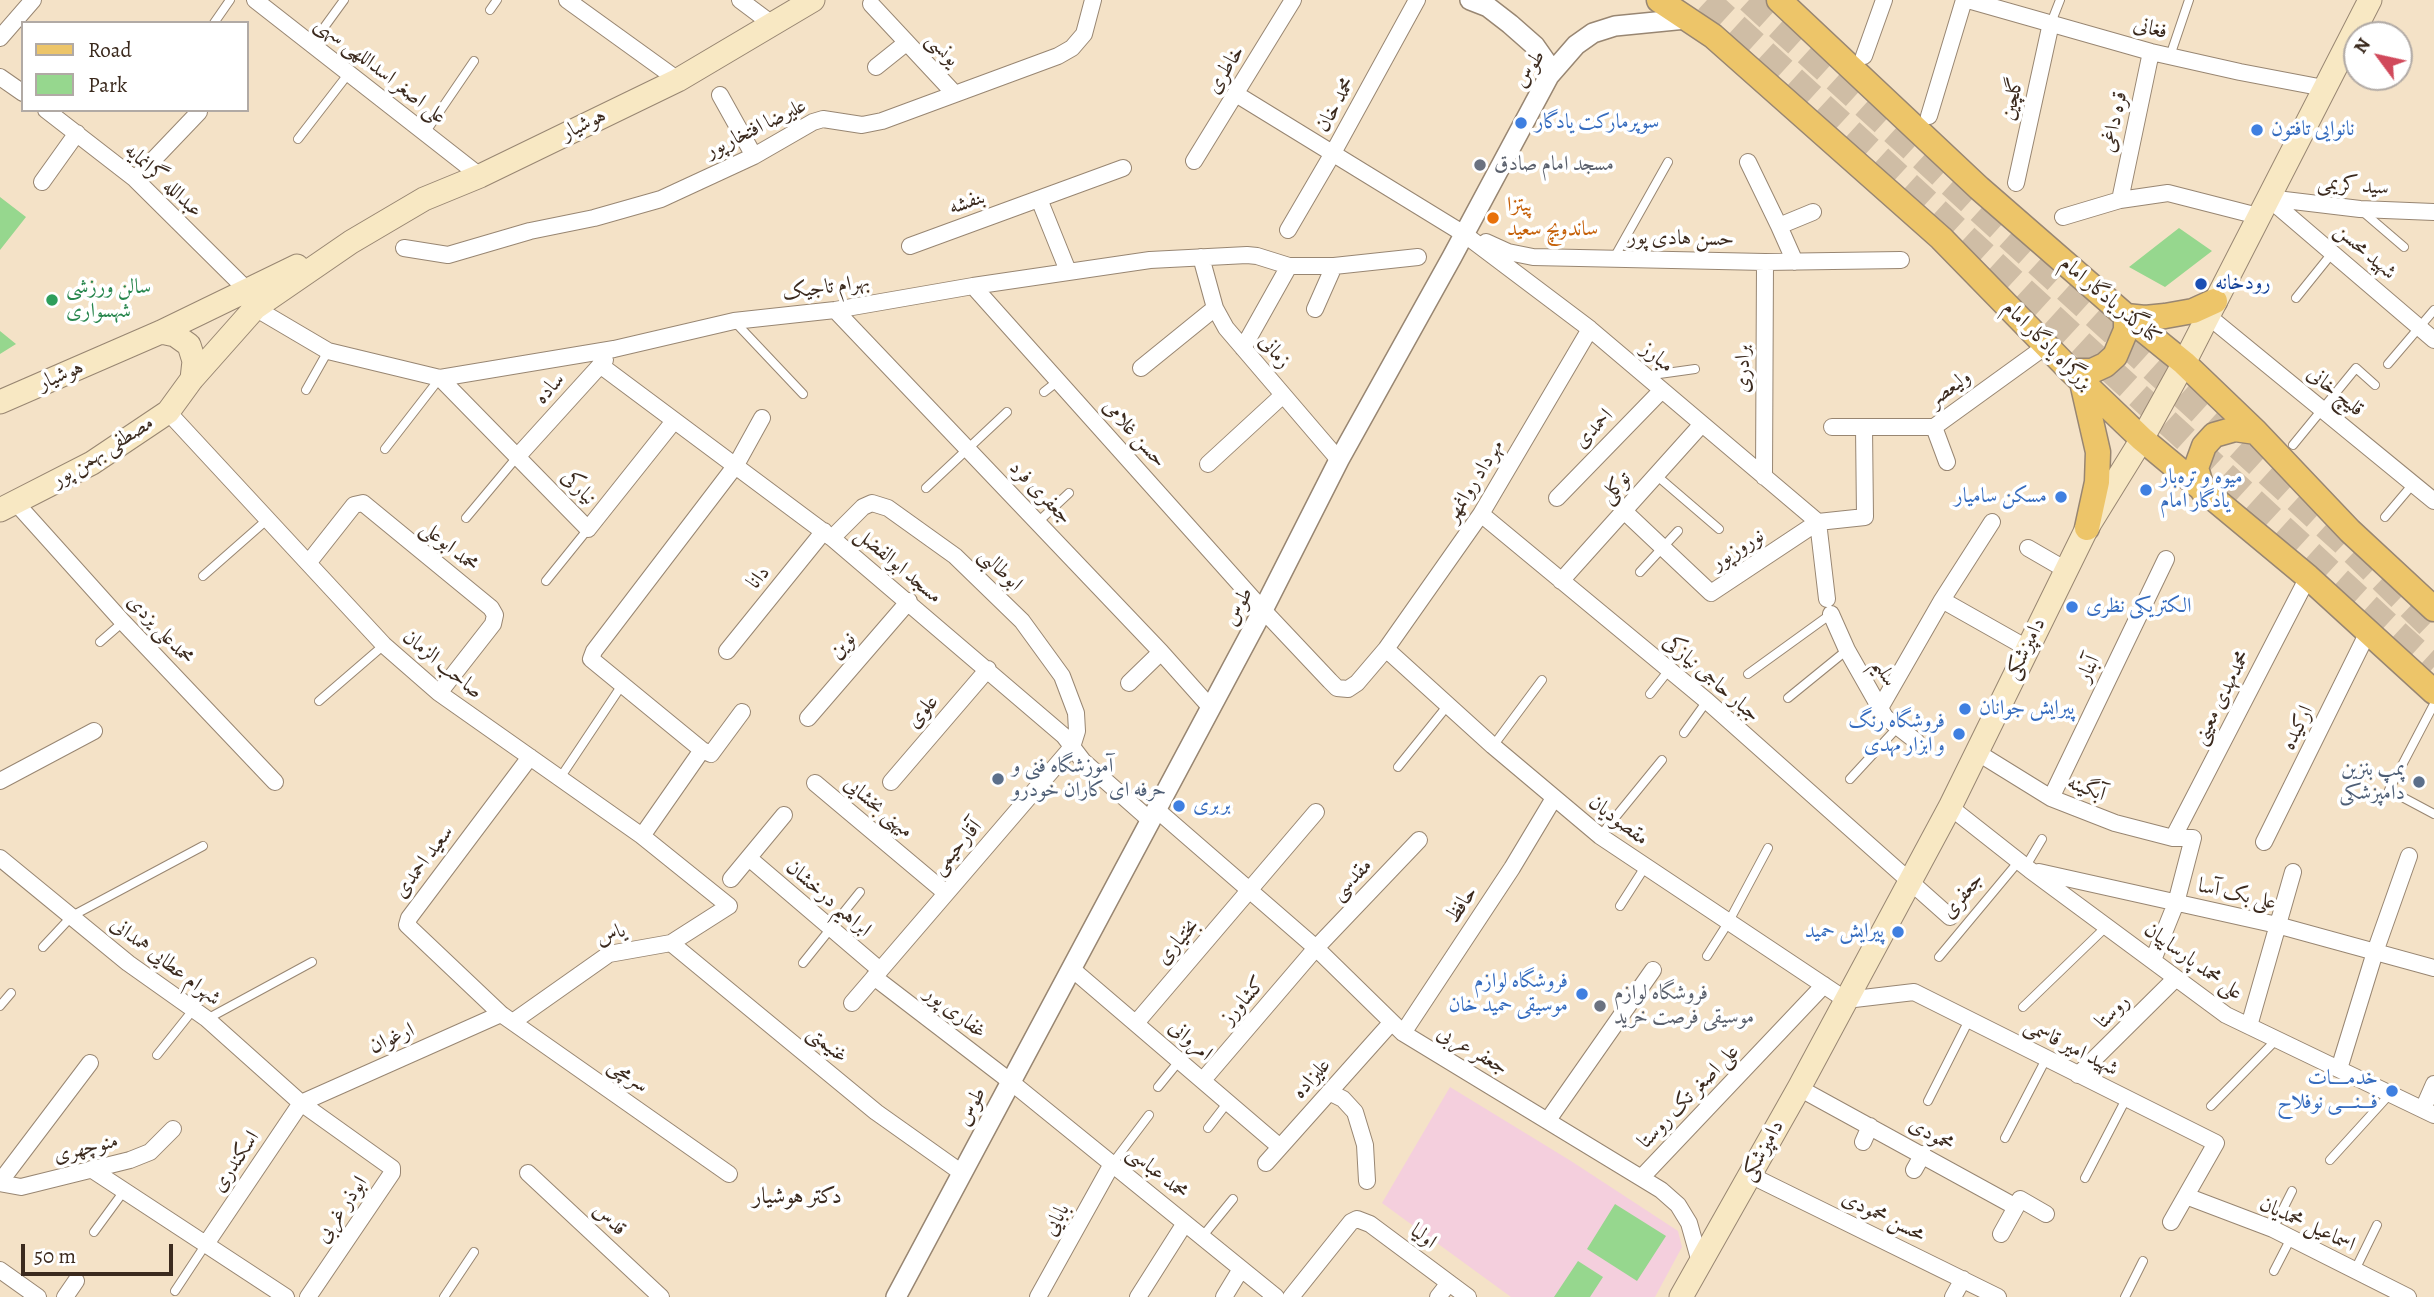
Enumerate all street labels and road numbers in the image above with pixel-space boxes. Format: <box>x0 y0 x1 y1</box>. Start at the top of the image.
street label: علی اصغر اسداللهی سهی <box>309 12 451 130</box>
street label: فغانی <box>2130 12 2170 46</box>
street label: یونسی <box>920 28 964 72</box>
street label: خاطری <box>1201 41 1251 99</box>
street label: طوس <box>1508 45 1552 93</box>
street label: محمد خان <box>1311 73 1361 137</box>
street label: گلچین <box>1996 75 2030 123</box>
street label: قره داغی <box>2096 89 2134 155</box>
street label: علیرضا افتخارپور <box>701 94 811 164</box>
street label: هوشیار <box>557 103 611 147</box>
street label: عبدالله گرانمایه <box>119 139 207 223</box>
street label: سید کریمی <box>2316 170 2390 202</box>
street label: بنفشه <box>946 185 988 221</box>
street label: شهید محسن <box>2329 218 2401 286</box>
street label: حسن هادی پور <box>1628 225 1734 253</box>
street label: کنارگذر یادگار امام <box>2054 251 2166 351</box>
street label: بهرام تاجیک <box>781 269 871 307</box>
street label: بزرگراه یادگار امام <box>1997 296 2097 396</box>
street label: زمانی <box>1253 330 1295 374</box>
street label: مبارز <box>1636 337 1678 379</box>
street label: برادری <box>1731 345 1757 393</box>
street label: هوشیار <box>34 355 88 397</box>
street label: قلیچ خانی <box>2301 361 2369 423</box>
street label: ولیعصر <box>1923 365 1977 413</box>
street label: ساده <box>529 368 571 410</box>
street label: حسن غلامی <box>1097 395 1171 473</box>
street label: احمدی <box>1569 404 1619 454</box>
street label: مصطفی بهمن پور <box>47 411 159 493</box>
street label: مهرداد روانمهر <box>1440 435 1510 527</box>
street label: جعفری فرد <box>1003 456 1077 530</box>
street label: نیارکی <box>555 465 601 511</box>
street label: توکلی <box>1595 467 1637 509</box>
street label: محمد ابوعلی <box>415 516 483 578</box>
street label: مسجد ابوالفضل <box>849 522 947 610</box>
street label: نوروزپور <box>1707 524 1769 576</box>
street label: ابوطالبی <box>973 543 1027 597</box>
street label: دانا <box>742 561 776 595</box>
street label: طوس <box>1218 583 1260 631</box>
street label: محمدعلی یزدی <box>121 590 199 670</box>
street label: دامپزشکی <box>2000 614 2052 684</box>
street label: صاحب الزمان <box>397 625 487 705</box>
street label: نوین <box>824 627 862 665</box>
street label: جبار حاجی نیازکی <box>1657 630 1765 728</box>
street label: محمدمهدی معینی <box>2187 647 2257 749</box>
street label: آبنار <box>2072 652 2106 686</box>
street label: سلیم <box>1866 655 1902 691</box>
street label: علوی <box>902 690 944 734</box>
street label: ارکیده <box>2276 702 2320 754</box>
street label: آبگینه <box>2063 770 2109 808</box>
street label: میهنی بخشایی <box>838 772 918 844</box>
street label: مقصودیان <box>1583 790 1653 852</box>
street label: آقارحیمی <box>926 815 988 881</box>
street label: سعید احمدی <box>388 821 460 903</box>
street label: مقدسی <box>1326 854 1378 906</box>
street label: ابراهیم درخشان <box>780 855 876 943</box>
street label: جعفری <box>1936 868 1990 924</box>
street label: علی بک آسا <box>2195 874 2279 916</box>
street label: حافظ <box>1441 882 1483 928</box>
street label: شهرام عطایی همدانی <box>105 912 225 1012</box>
street label: بختیاری <box>1151 914 1205 970</box>
street label: یاس <box>593 918 629 952</box>
street label: علی محمد پارساییان <box>2139 918 2247 1006</box>
street label: کشاورز <box>1216 972 1272 1030</box>
street label: غفاری پور <box>919 981 991 1045</box>
street label: روستا <box>2090 989 2136 1035</box>
street label: شهید امیر قاسمی <box>2020 1014 2122 1082</box>
street label: امروانی <box>1163 1015 1217 1067</box>
street label: ارغوان <box>366 1018 418 1060</box>
street label: غنیمتی <box>802 1021 852 1069</box>
street label: جعفر عربی <box>1432 1021 1512 1081</box>
street label: علی اصغر تک روستا <box>1633 1040 1745 1154</box>
street label: سرمچی <box>603 1053 653 1099</box>
street label: علیزاده <box>1287 1054 1337 1104</box>
street label: طوس <box>951 1083 993 1131</box>
street label: محمودی <box>1904 1112 1958 1158</box>
street label: دامپزشکی <box>1736 1116 1790 1186</box>
street label: اسکندری <box>206 1127 266 1197</box>
street label: منوچهری <box>51 1129 121 1169</box>
street label: محمد عباسی <box>1121 1141 1193 1205</box>
street label: ابوذر غربی <box>311 1172 373 1248</box>
street label: محسن محمودی <box>1837 1186 1929 1248</box>
street label: اسماعیل محمدیان <box>2255 1192 2359 1258</box>
street label: قدس <box>587 1198 631 1242</box>
street label: بابایی <box>1038 1199 1076 1241</box>
street label: اولیا <box>1405 1219 1441 1255</box>

